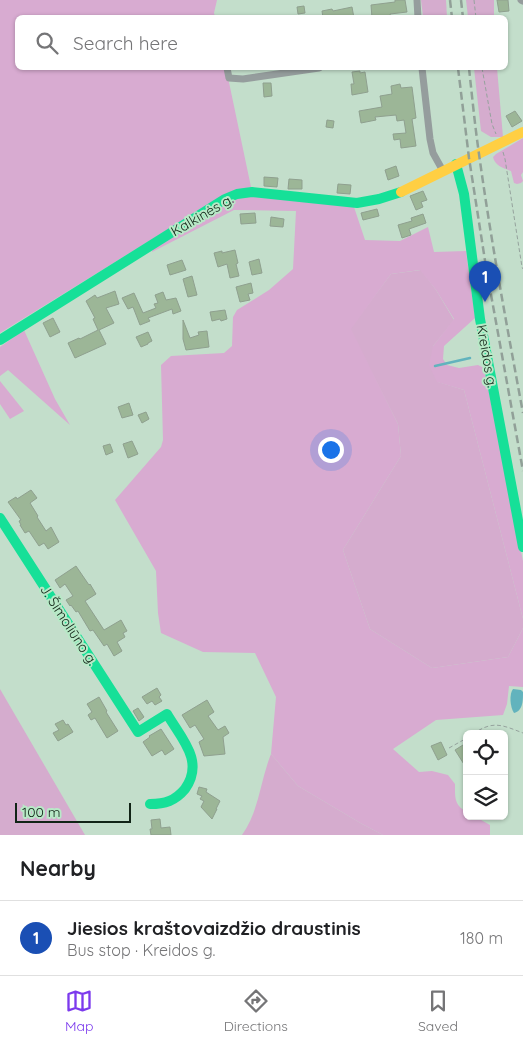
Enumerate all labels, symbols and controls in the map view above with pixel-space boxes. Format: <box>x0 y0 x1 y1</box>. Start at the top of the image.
search box <box>15 15 508 70</box>
icon: search <box>33 29 61 57</box>
text: Search here <box>73 31 178 55</box>
street label: Kalkinės g. <box>167 190 237 240</box>
pin: 1 <box>469 261 501 302</box>
street label: Kreidos g. <box>473 323 501 389</box>
your location <box>318 437 344 463</box>
street label: J. Šimoliūno g. <box>36 581 102 669</box>
map controls <box>463 730 508 820</box>
button: locate <box>463 730 508 775</box>
button: layers <box>463 775 508 820</box>
scale bar <box>15 800 131 823</box>
text: 100 m <box>22 803 60 821</box>
text: Nearby <box>20 855 96 881</box>
text: Jiesios kraštovaizdžio draustinis <box>67 916 361 940</box>
text: 1 <box>33 928 39 948</box>
text: 180 m <box>460 928 503 948</box>
text: Bus stop · Kreidos g. <box>67 940 216 960</box>
tab: Map <box>65 987 94 1035</box>
tab: Directions <box>224 987 288 1035</box>
tab: Saved <box>418 987 458 1035</box>

